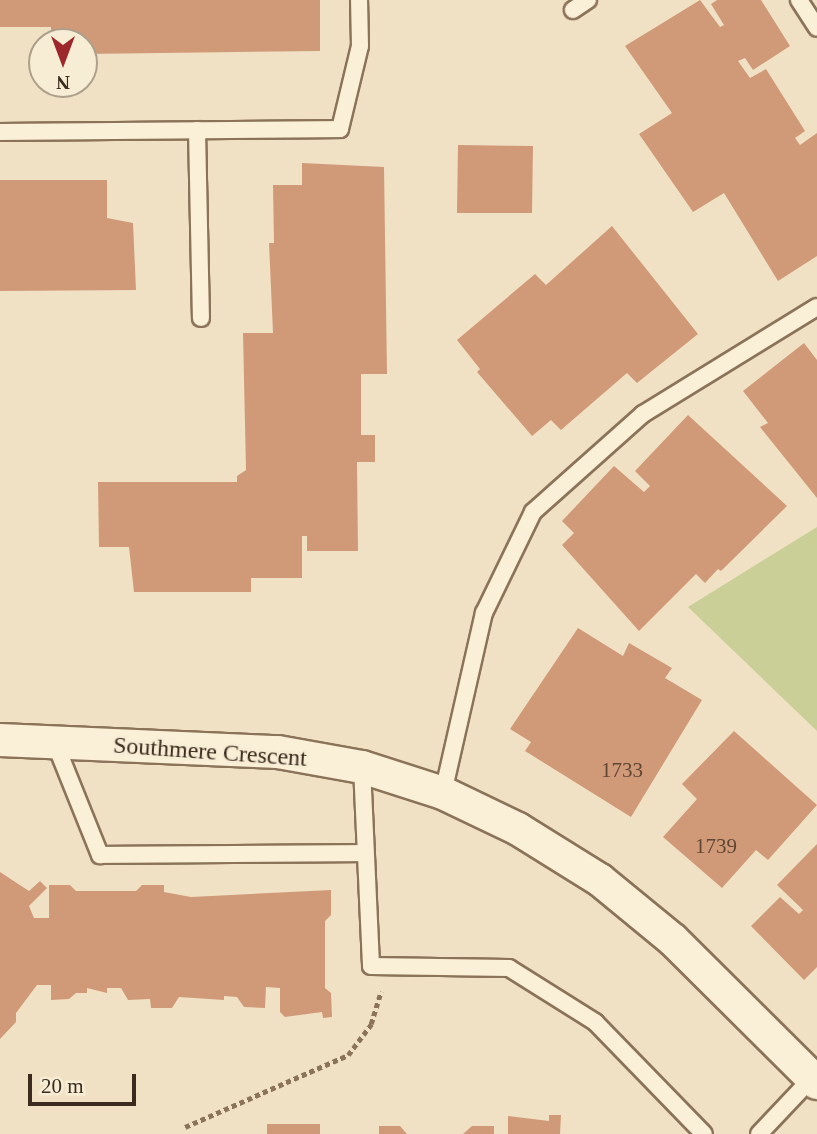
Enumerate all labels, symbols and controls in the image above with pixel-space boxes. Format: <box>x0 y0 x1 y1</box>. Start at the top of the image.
north arrow <box>28 28 98 98</box>
text: N <box>56 72 70 93</box>
street label: Southmere Crescent <box>112 731 308 773</box>
house number: 1733 <box>601 757 643 783</box>
house number: 1739 <box>695 833 737 859</box>
scale bar <box>32 1060 140 1104</box>
text: 20 m <box>41 1074 84 1098</box>

